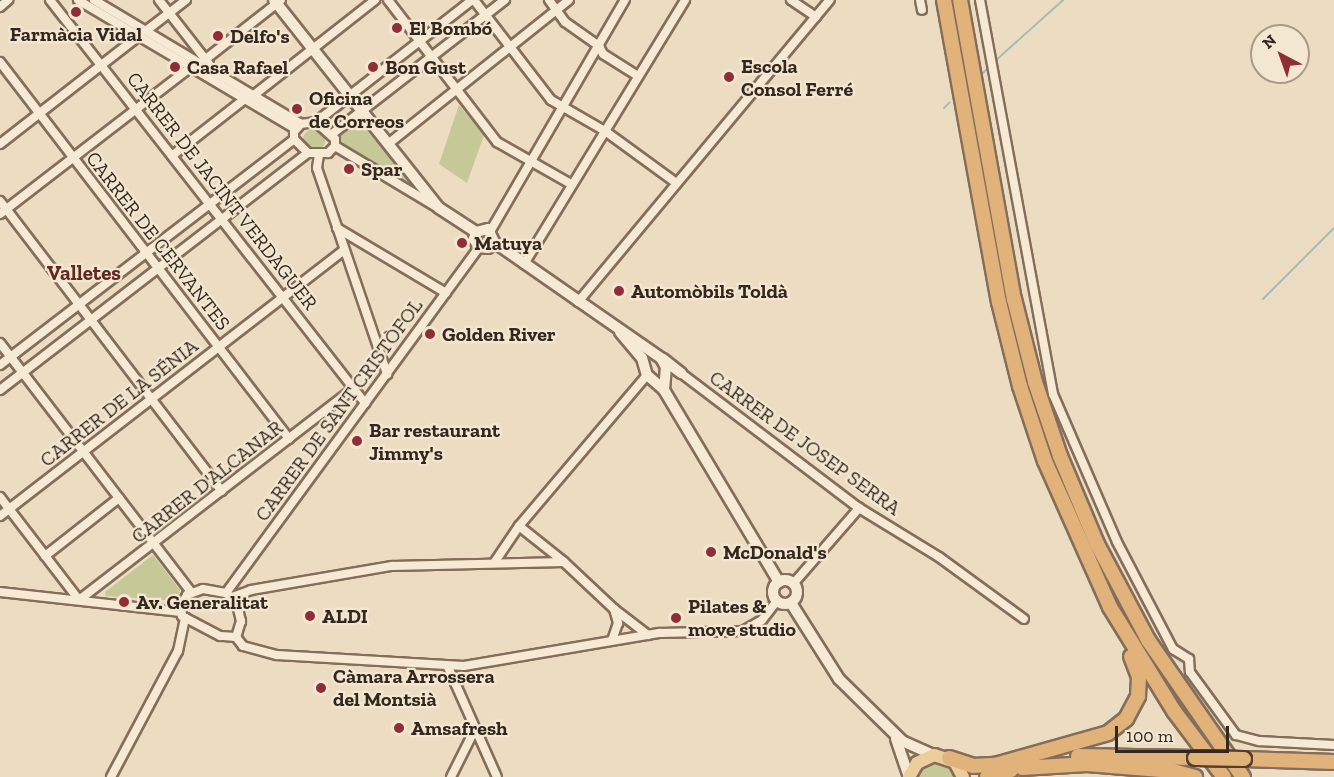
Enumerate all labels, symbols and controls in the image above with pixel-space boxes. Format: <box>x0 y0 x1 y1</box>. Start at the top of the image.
marker: Farmàcia Vidal <box>69 5 83 19</box>
place label: El Bombó <box>409 16 492 40</box>
marker: El Bombó <box>390 21 404 35</box>
place label: Farmàcia Vidal <box>9 22 143 46</box>
place label: Delfo's <box>230 24 290 48</box>
north arrow <box>1250 24 1310 84</box>
marker: Delfo's <box>211 29 225 43</box>
text: N <box>1258 30 1280 53</box>
place label: Escola Consol Ferré <box>741 54 853 101</box>
place label: Casa Rafael <box>187 55 288 79</box>
place label: Bon Gust <box>385 55 466 79</box>
marker: Casa Rafael <box>168 60 182 74</box>
marker: Bon Gust <box>366 60 380 74</box>
street label: CARRER DE JACINT VERDAGUER <box>121 67 323 315</box>
marker: Escola Consol Ferré <box>722 70 736 84</box>
place label: Oficina de Correos <box>309 86 404 133</box>
marker: Oficina de Correos <box>290 102 304 116</box>
street label: CARRER DE CERVANTES <box>81 147 235 335</box>
place label: Spar <box>361 157 402 181</box>
marker: Spar <box>342 162 356 176</box>
place label: Matuya <box>474 231 542 255</box>
marker: Matuya <box>455 236 469 250</box>
district label: Valletes <box>47 260 121 286</box>
place label: Automòbils Toldà <box>631 279 788 303</box>
marker: Automòbils Toldà <box>612 284 626 298</box>
street label: CARRER DE SANT CRISTÒFOL <box>250 294 428 526</box>
place label: Golden River <box>442 322 556 346</box>
marker: Golden River <box>423 327 437 341</box>
street label: CARRER DE LA SÉNIA <box>35 334 203 472</box>
street label: CARRER DE JOSEP SERRA <box>704 365 906 521</box>
street label: CARRER D'ALCANAR <box>127 416 287 548</box>
place label: Bar restaurant Jimmy's <box>369 418 500 465</box>
marker: Bar restaurant Jimmy's <box>350 434 364 448</box>
place label: McDonald's <box>723 540 827 564</box>
marker: McDonald's <box>704 545 718 559</box>
place label: Av. Generalitat <box>136 590 268 614</box>
place label: Pilates & move studio <box>688 594 796 641</box>
marker: Av. Generalitat <box>117 595 131 609</box>
place label: ALDI <box>322 604 368 628</box>
marker: ALDI <box>303 609 317 623</box>
marker: Pilates & move studio <box>669 611 683 625</box>
place label: Càmara Arrossera del Montsià <box>333 664 495 711</box>
marker: Càmara Arrossera del Montsià <box>314 681 328 695</box>
scale bar <box>1118 714 1232 752</box>
place label: Amsafresh <box>411 716 508 740</box>
marker: Amsafresh <box>392 721 406 735</box>
text: 100 m <box>1126 725 1173 747</box>

